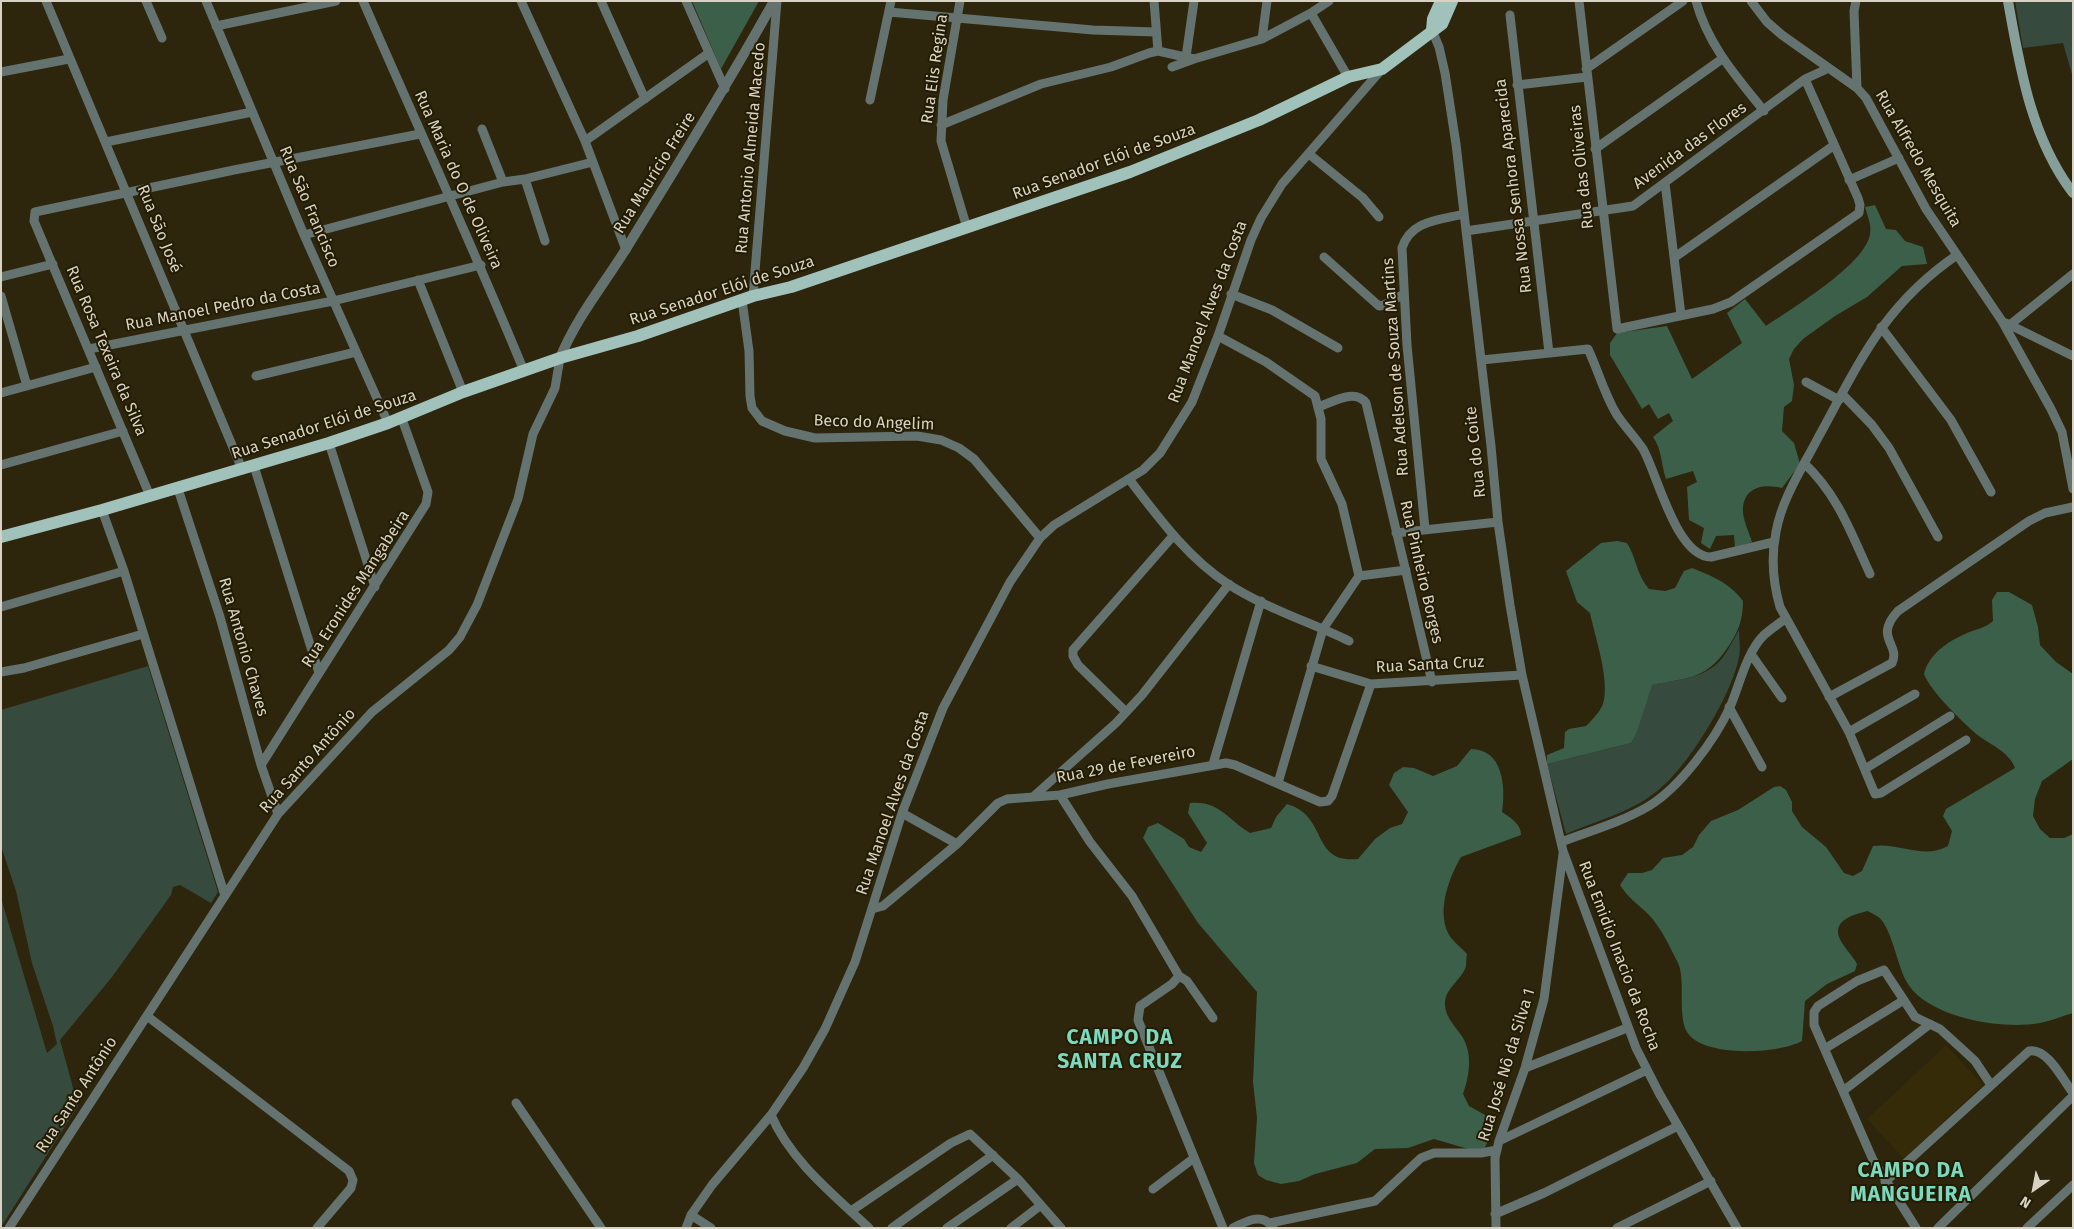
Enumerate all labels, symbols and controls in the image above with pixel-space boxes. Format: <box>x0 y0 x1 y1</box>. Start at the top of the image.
street label: Rua Elis Regina <box>918 13 952 125</box>
street label: Rua Antonio Almeida Macedo <box>732 41 770 255</box>
street label: Rua Nossa Senhora Aparecida <box>1491 78 1537 294</box>
street label: Rua Alfredo Mesquita <box>1871 87 1965 231</box>
street label: Rua Maria do O de Oliveira <box>410 88 506 272</box>
street label: Avenida das Flores <box>1630 98 1750 194</box>
street label: Rua das Oliveiras <box>1566 104 1598 230</box>
street label: Rua Maurício Freire <box>610 109 700 237</box>
street label: Rua Senador Elói de Souza <box>1010 120 1198 204</box>
street label: Rua São Francisco <box>275 143 343 271</box>
street label: Rua São José <box>133 182 185 276</box>
street label: Rua Manoel Alves da Costa <box>1164 218 1252 406</box>
street label: Rua Senador Elói de Souza <box>627 252 817 330</box>
street label: Rua Adelson de Souza Martins <box>1379 257 1413 477</box>
street label: Rua Rosa Texeira da Silva <box>61 263 151 439</box>
street label: Rua Manoel Pedro da Costa <box>124 279 322 335</box>
street label: Rua Senador Elói de Souza <box>229 386 419 464</box>
street label: Rua do Coite <box>1462 405 1490 499</box>
street label: Beco do Angelim <box>813 411 935 435</box>
street label: Rua Pinheiro Borges <box>1395 499 1447 645</box>
street label: Rua Eronides Mangabeira <box>298 507 414 671</box>
street label: Rua Antonio Chaves <box>214 575 272 719</box>
street label: Rua Santa Cruz <box>1375 653 1485 677</box>
street label: Rua Santo Antônio <box>256 705 360 817</box>
street label: Rua Manoel Alves da Costa <box>852 708 934 898</box>
street label: Rua 29 de Fevereiro <box>1055 742 1197 788</box>
street label: Rua Emidio Inacio da Rocha <box>1574 858 1664 1054</box>
street label: Rua José Nô da Silva 1 <box>1475 986 1539 1144</box>
district label: CAMPO DA SANTA CRUZ <box>1056 1025 1184 1075</box>
street label: Rua Santo Antônio <box>32 1033 122 1157</box>
district label: CAMPO DA MANGUEIRA <box>1849 1158 1973 1208</box>
north arrow <box>2009 1164 2059 1214</box>
text: N <box>2017 1192 2034 1212</box>

